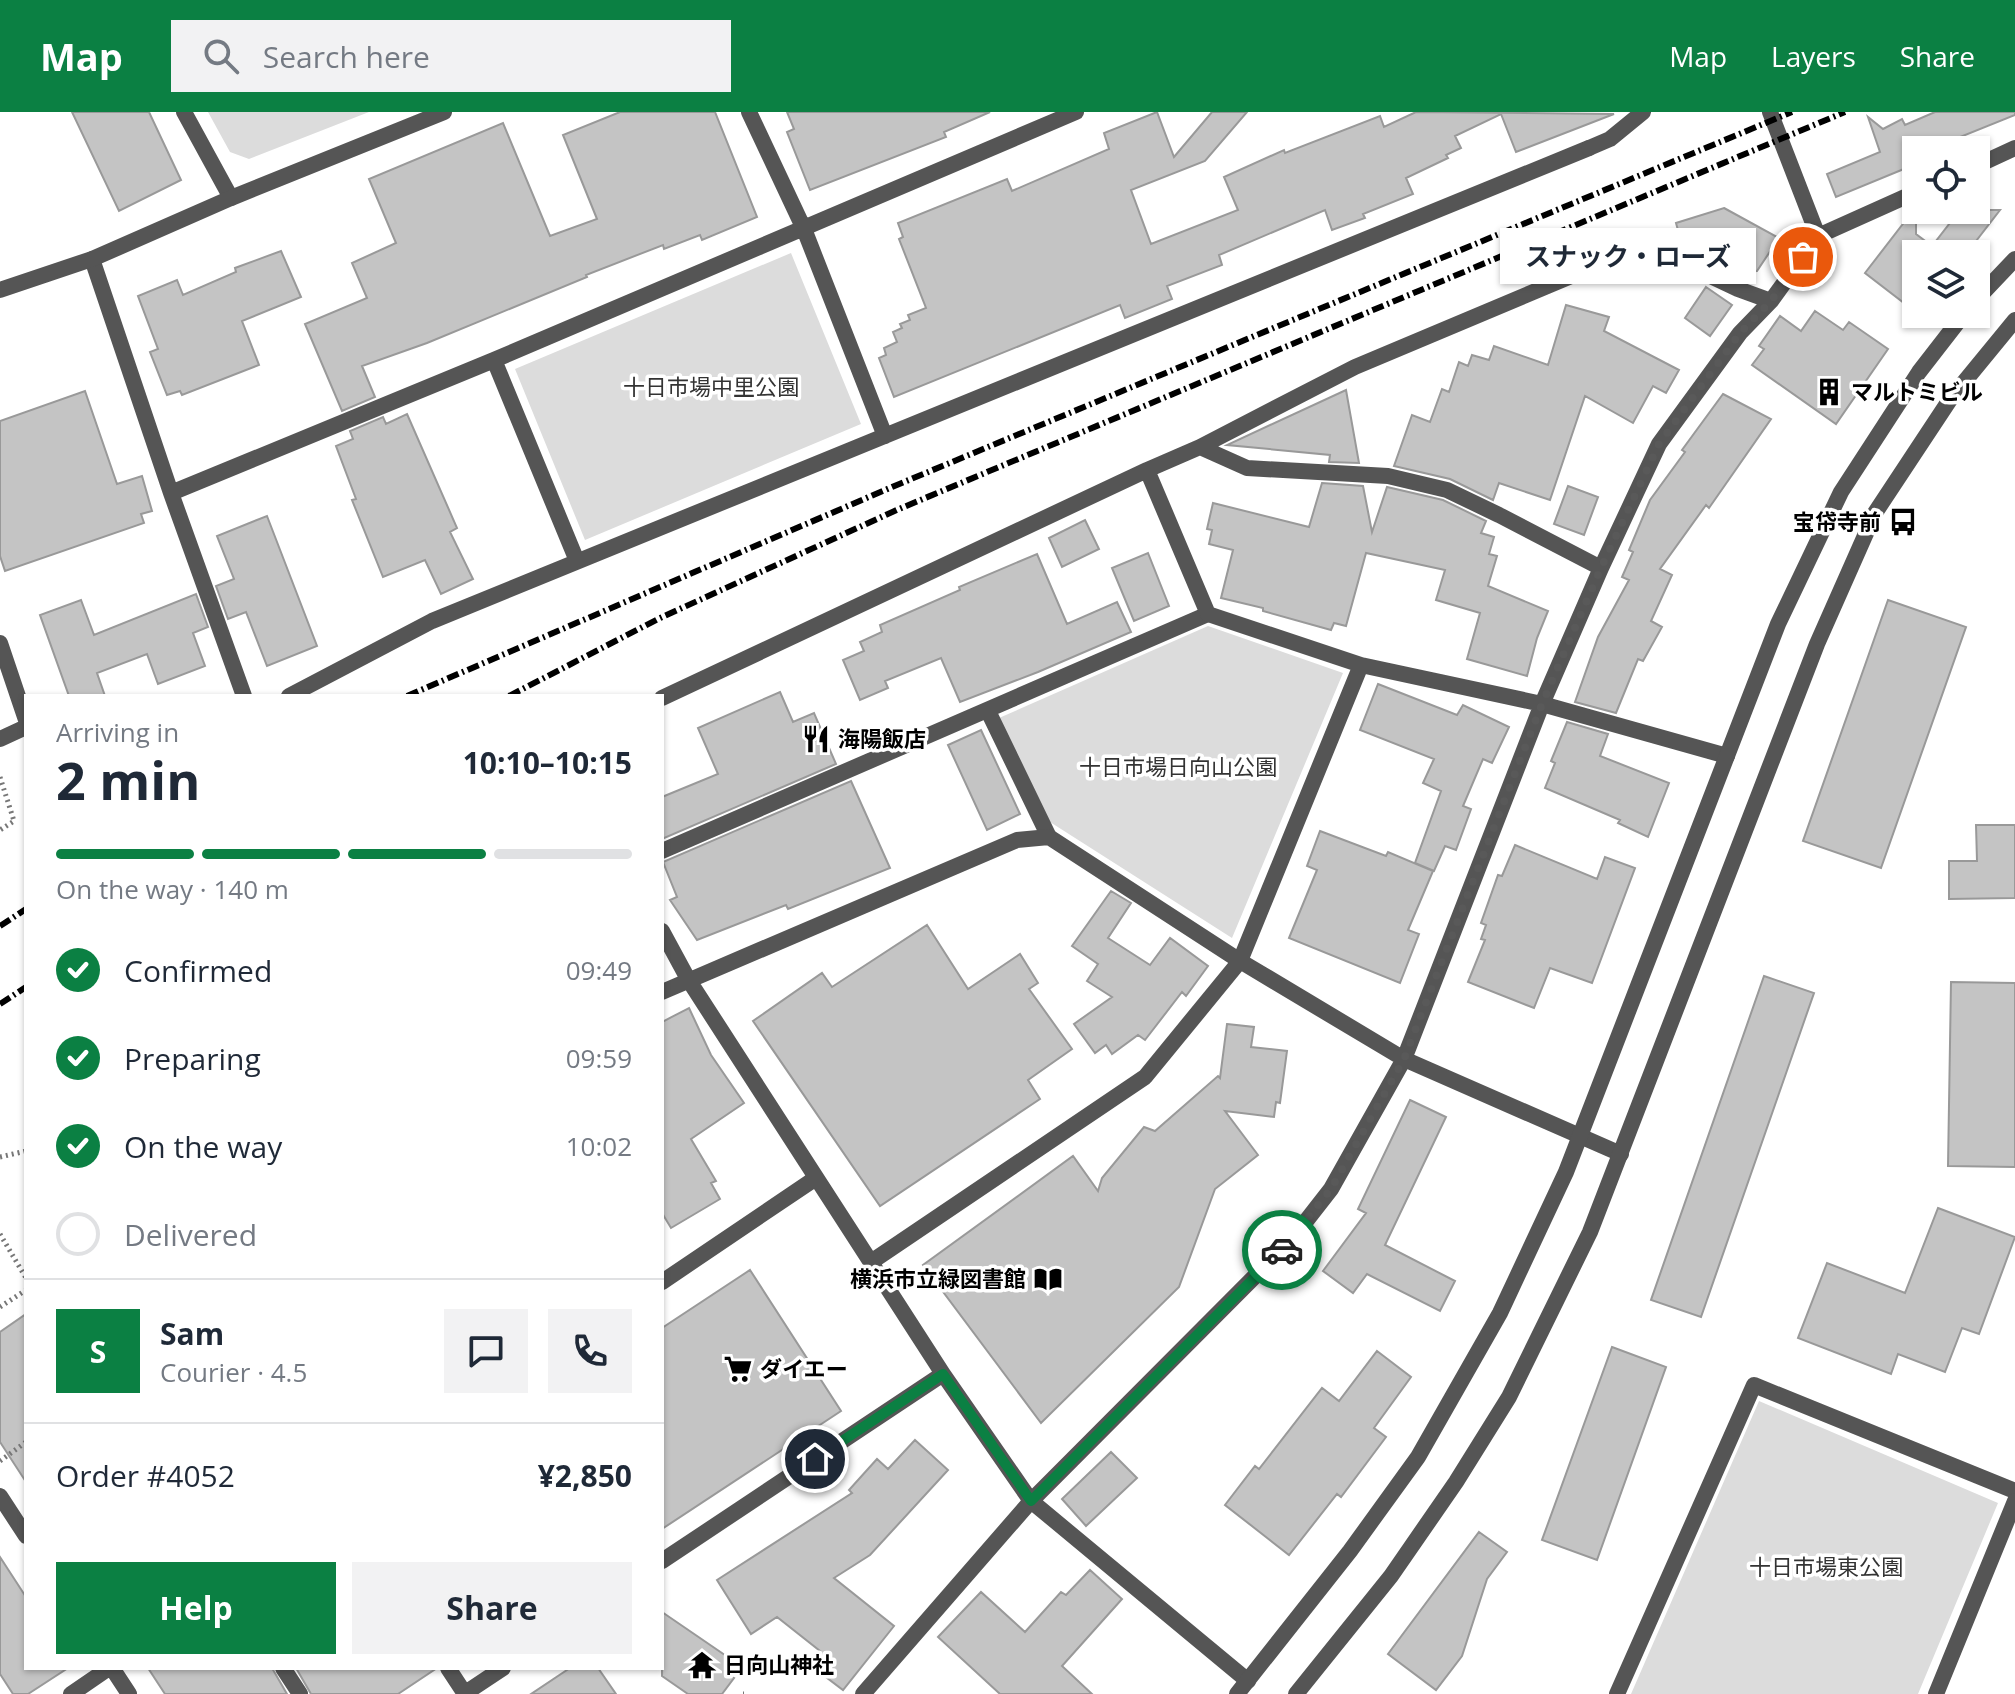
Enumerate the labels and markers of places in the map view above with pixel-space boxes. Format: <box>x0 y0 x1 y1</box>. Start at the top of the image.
pin <box>1769 223 1837 291</box>
callout: スナック・ローズ <box>1499 229 1755 285</box>
place label: マルトミビル <box>1851 376 1983 406</box>
building icon: マルトミビル <box>1814 377 1844 407</box>
place label: 宝帒寺前 <box>1793 506 1881 536</box>
bus stop icon: 宝帒寺前 <box>1888 507 1918 537</box>
place label: 海陽飯店 <box>838 723 926 753</box>
restaurant icon: 海陽飯店 <box>801 724 831 754</box>
place label: 横浜市立緑図書館 <box>850 1263 1026 1293</box>
library icon: 横浜市立緑図書館 <box>1033 1264 1063 1294</box>
place label: ダイエー <box>760 1353 848 1383</box>
supermarket icon: ダイエー <box>723 1354 753 1384</box>
pin <box>781 1425 849 1493</box>
place label: 日向山神社 <box>724 1649 834 1679</box>
temple icon: 日向山神社 <box>687 1650 717 1680</box>

